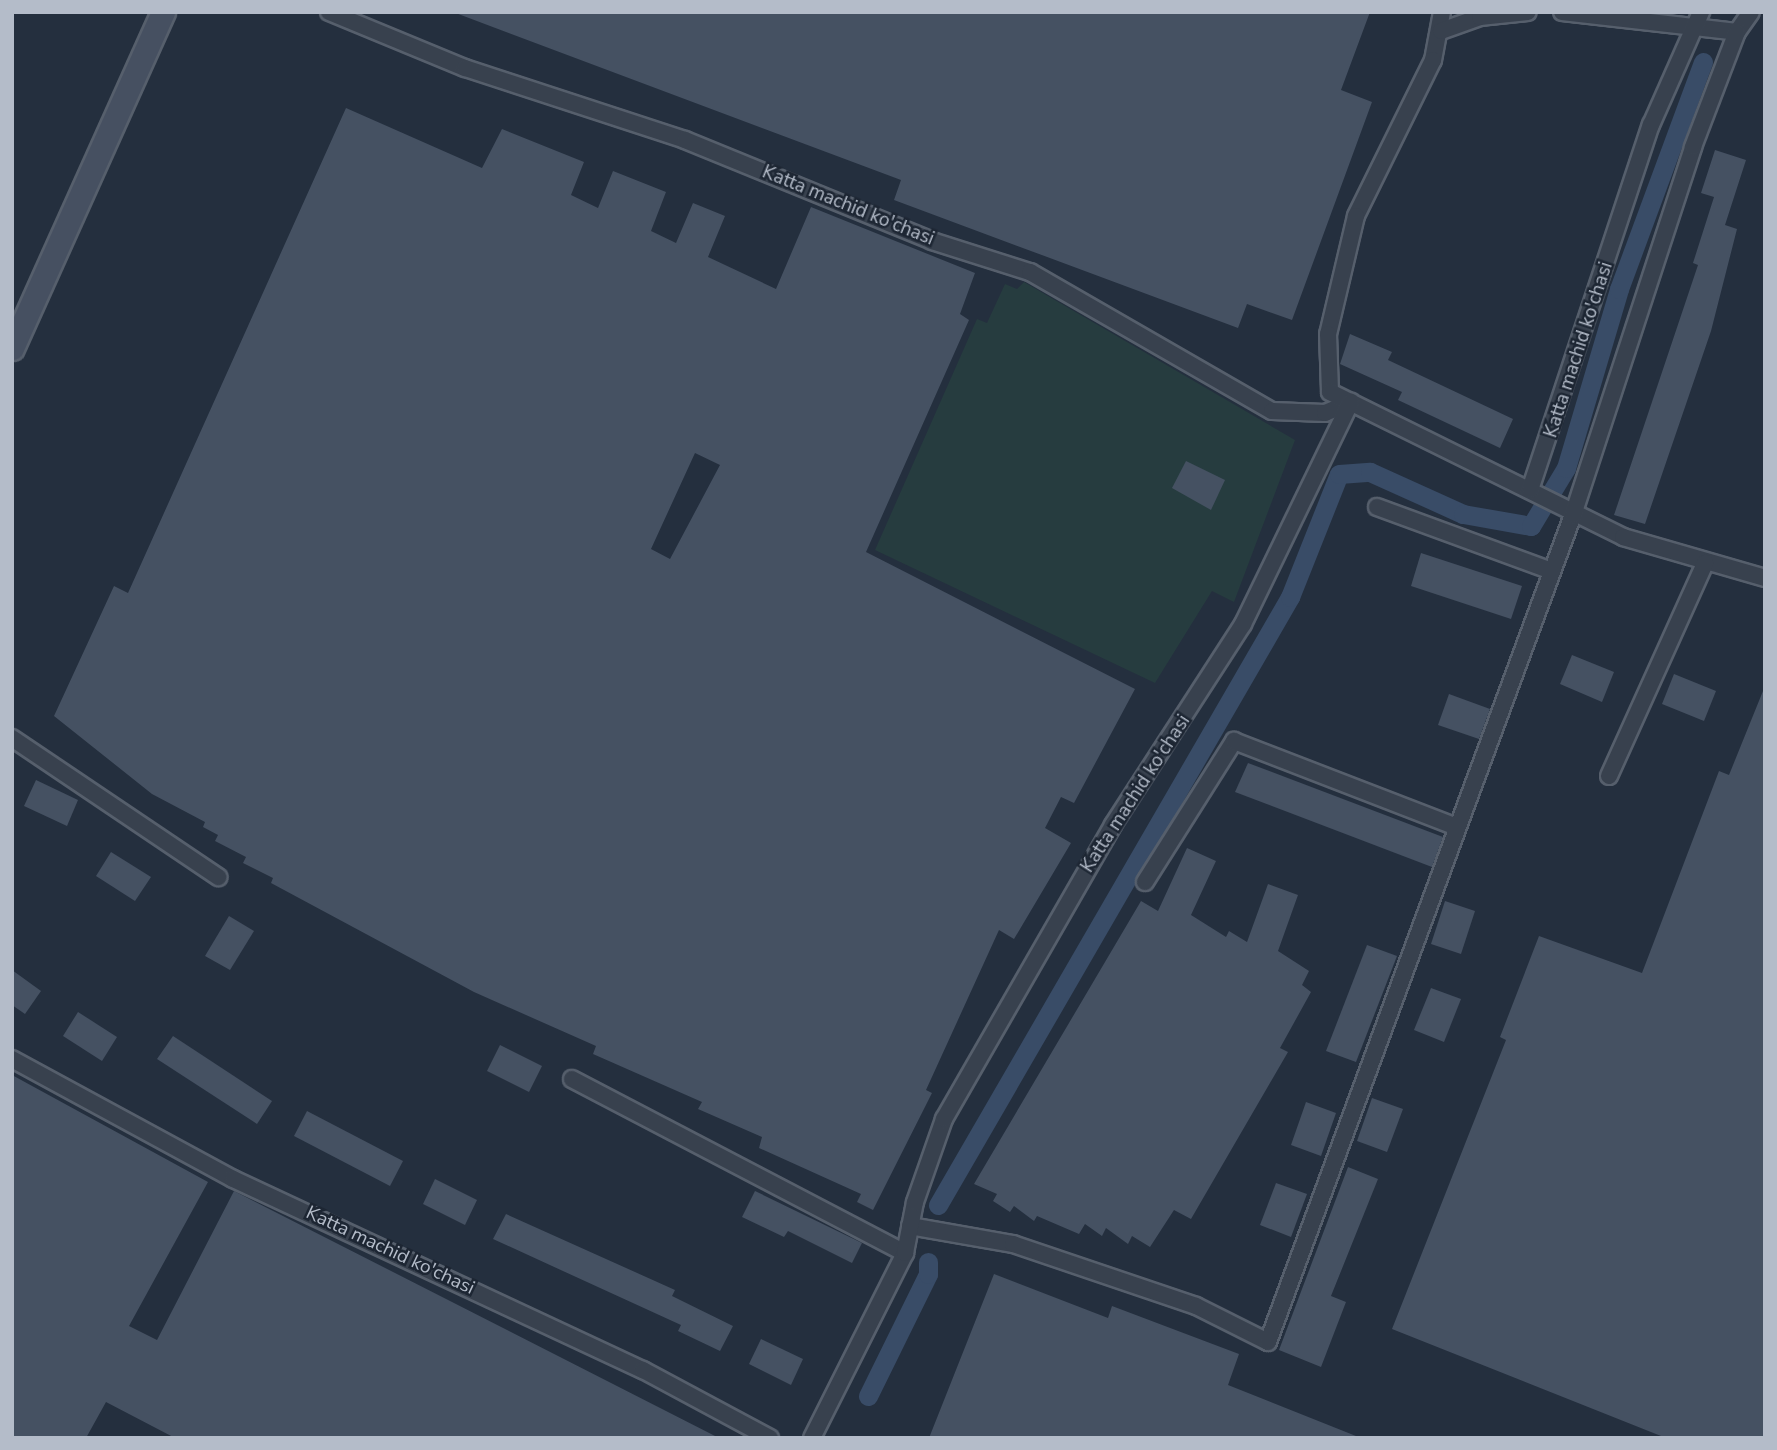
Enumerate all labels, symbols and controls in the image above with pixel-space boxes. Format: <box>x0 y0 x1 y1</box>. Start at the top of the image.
street label: Katta machid ko'chasi <box>759 161 937 251</box>
street label: Katta machid ko'chasi <box>1540 259 1618 441</box>
street label: Katta machid ko'chasi <box>1076 711 1196 877</box>
street label: Katta machid ko'chasi <box>302 1202 478 1300</box>

